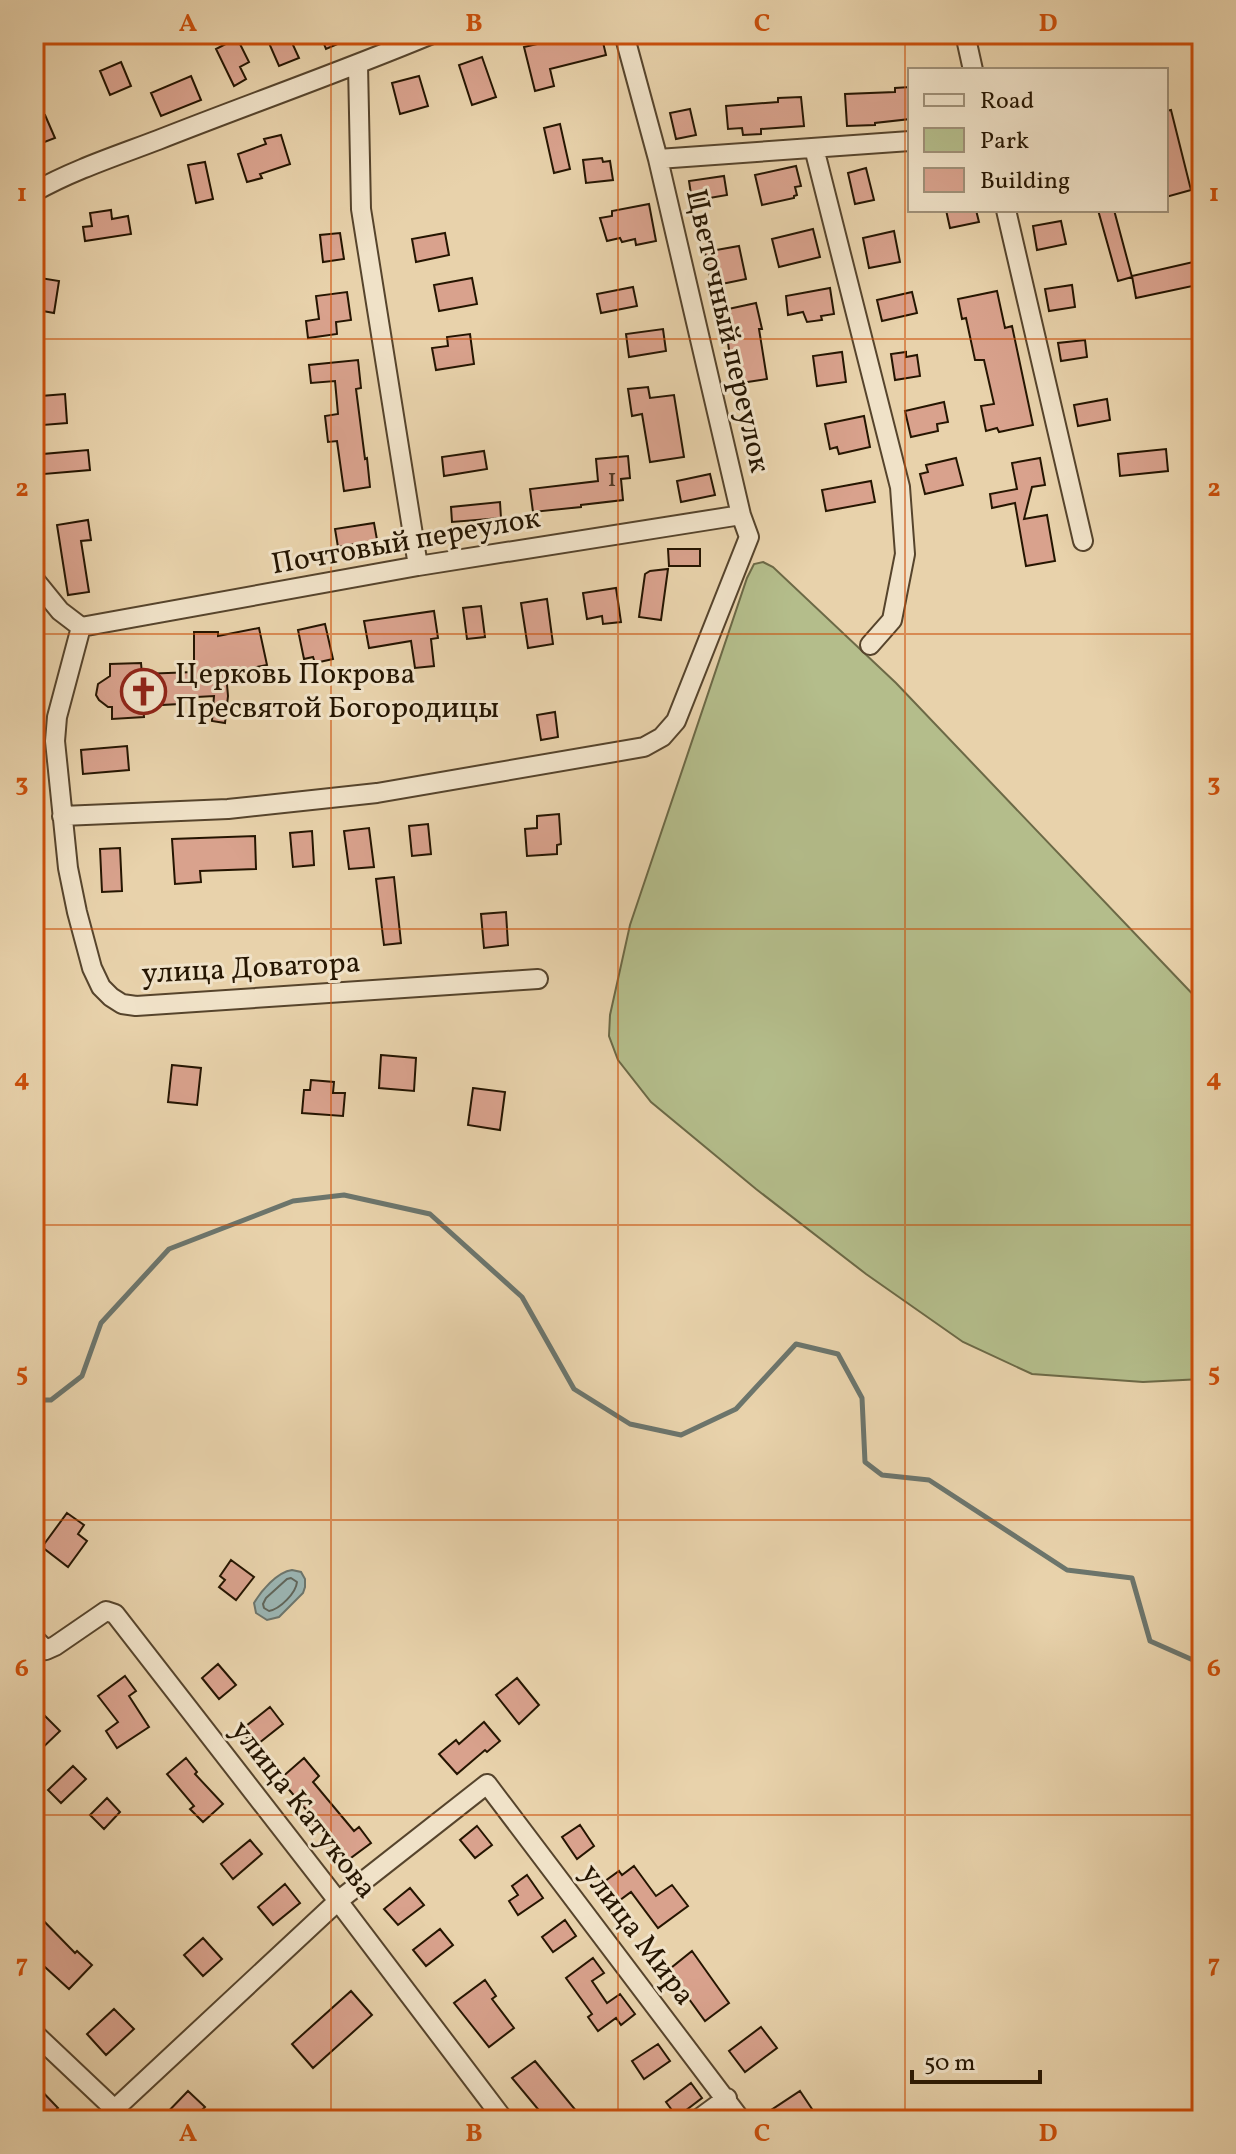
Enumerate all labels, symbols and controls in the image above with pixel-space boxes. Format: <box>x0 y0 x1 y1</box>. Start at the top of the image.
text: A <box>179 6 198 42</box>
text: B <box>465 6 483 42</box>
text: C <box>754 6 770 42</box>
text: D <box>1038 6 1058 42</box>
legend <box>908 68 1168 212</box>
text: Road <box>980 85 1034 119</box>
text: Park <box>980 125 1029 159</box>
text: Building <box>980 165 1070 199</box>
text: 1 <box>17 176 27 212</box>
text: 1 <box>1209 176 1219 212</box>
street label: Цветочный переулок <box>674 185 780 477</box>
house number: 1 <box>607 461 617 497</box>
text: 2 <box>15 471 29 507</box>
text: 2 <box>1207 471 1221 507</box>
street label: Почтовый переулок <box>268 498 544 586</box>
place label: Церковь Покрова Пресвятой Богородицы <box>175 654 499 730</box>
church icon: Церковь Покрова Пресвятой Богородицы <box>120 668 168 716</box>
text: 3 <box>15 766 29 802</box>
text: 3 <box>1207 766 1221 802</box>
street label: улица Доватора <box>140 942 362 996</box>
text: 4 <box>14 1061 30 1097</box>
text: 4 <box>1206 1061 1222 1097</box>
text: 5 <box>16 1356 28 1392</box>
text: 5 <box>1208 1356 1220 1392</box>
text: 6 <box>15 1651 29 1687</box>
text: 6 <box>1207 1651 1221 1687</box>
street label: улица Катукова <box>220 1712 386 1908</box>
street label: улица Мира <box>570 1855 704 2015</box>
text: 7 <box>16 1947 28 1983</box>
text: 7 <box>1208 1947 1220 1983</box>
scale bar <box>912 2034 1040 2084</box>
text: 50 m <box>924 2047 976 2081</box>
text: A <box>179 2116 198 2152</box>
text: B <box>465 2116 483 2152</box>
text: C <box>754 2116 770 2152</box>
text: D <box>1038 2116 1058 2152</box>

